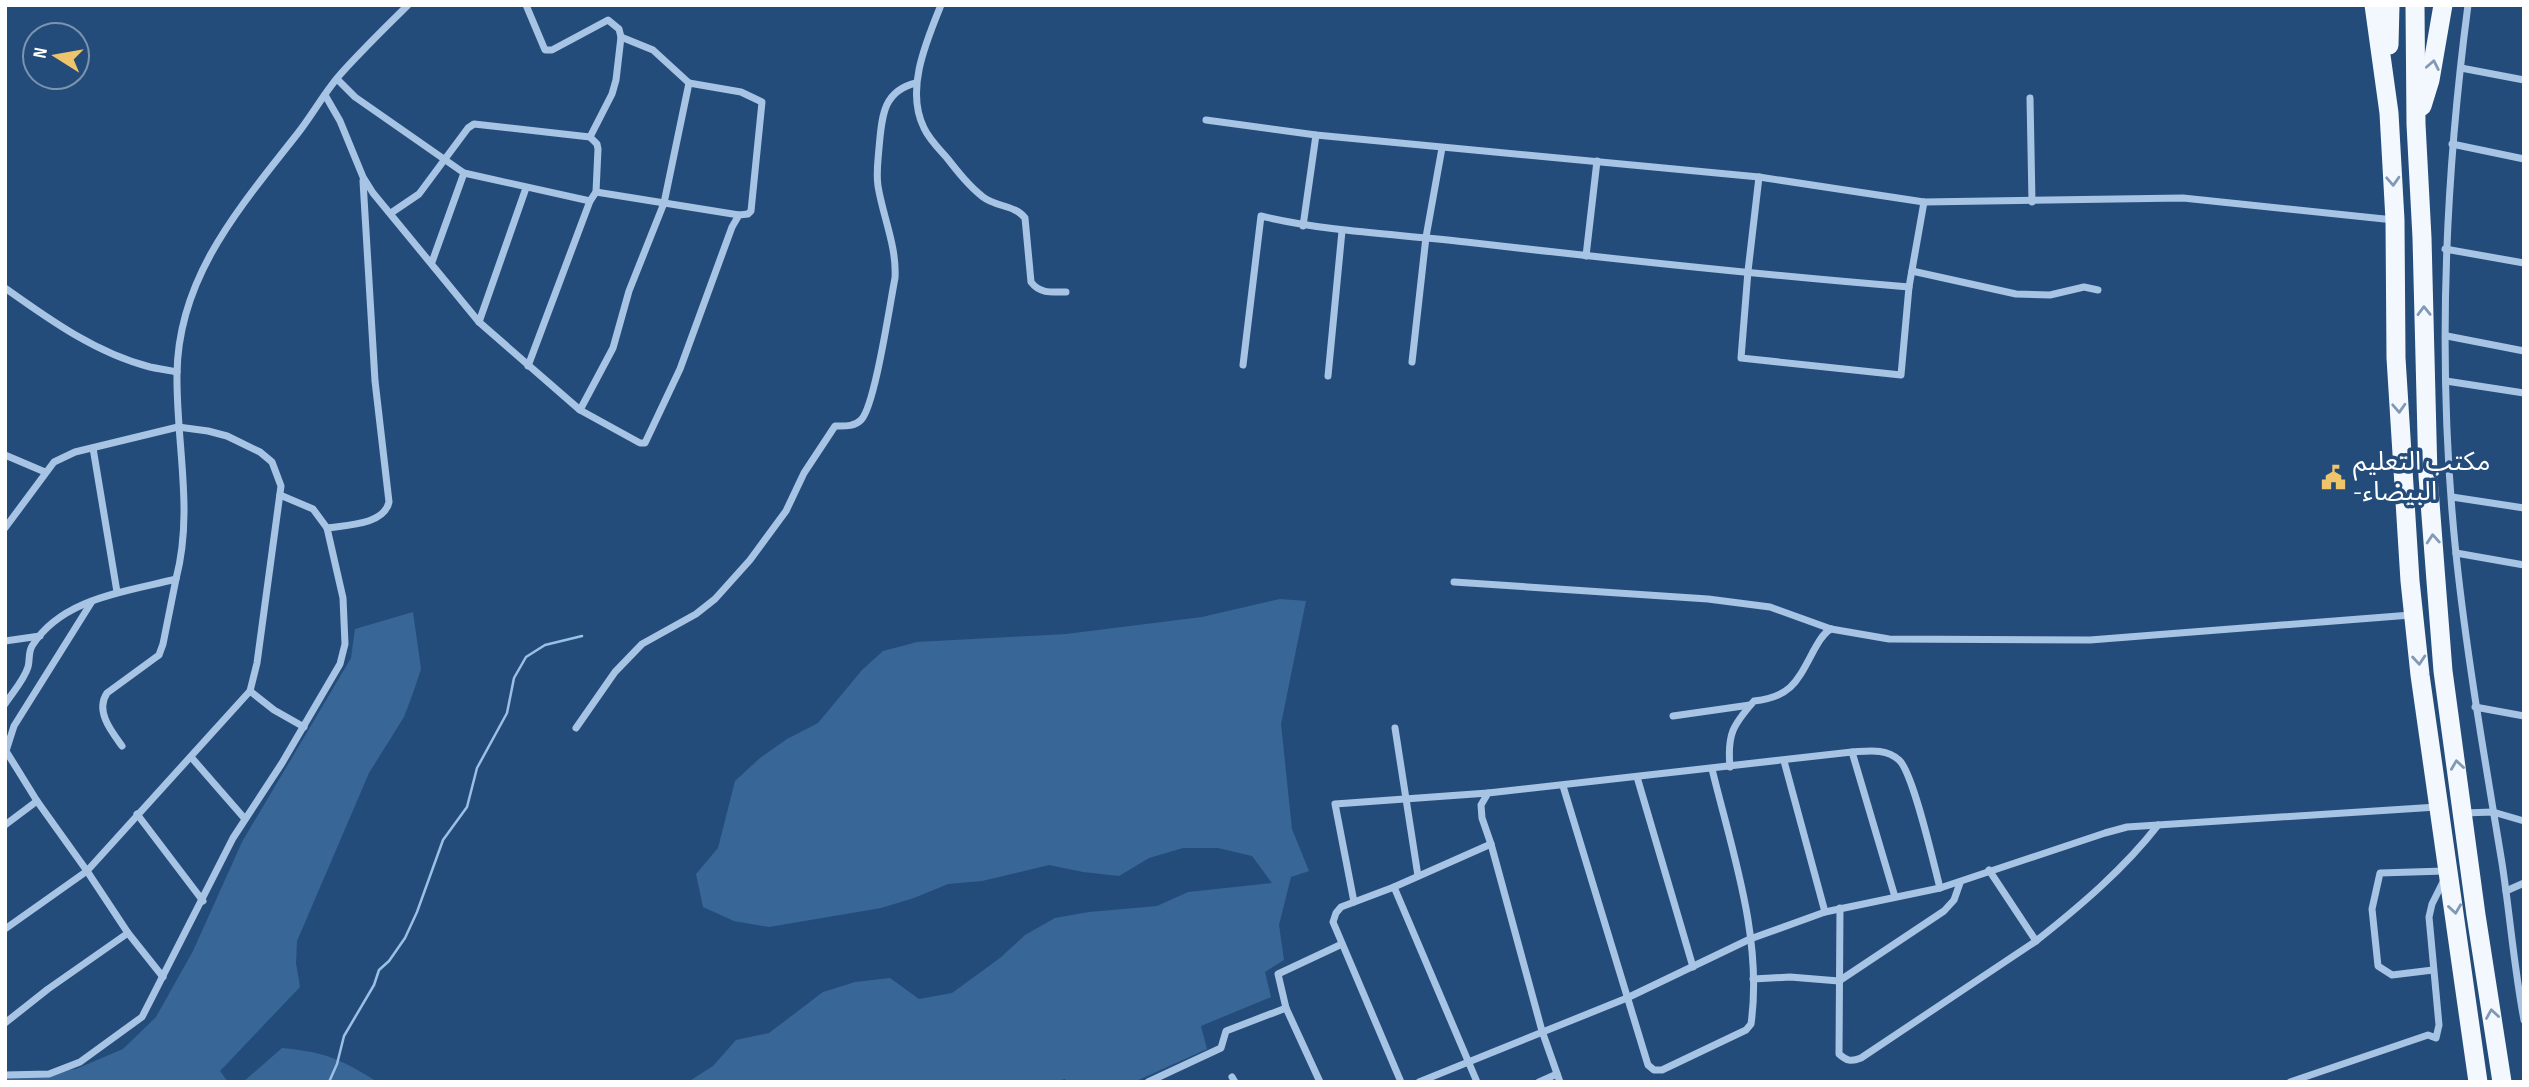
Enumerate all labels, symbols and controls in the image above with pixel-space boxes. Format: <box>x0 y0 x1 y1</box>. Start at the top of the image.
north arrow <box>21 21 91 91</box>
text: N <box>29 46 53 60</box>
one-way arrow <box>2424 59 2439 71</box>
one-way arrow <box>2385 176 2400 187</box>
one-way arrow <box>2416 306 2432 316</box>
one-way arrow <box>2391 403 2406 414</box>
place label: مكتب التعليم -البيضاء <box>2353 447 2490 508</box>
public building icon: مكتب التعليم -البيضاء <box>2319 463 2347 491</box>
one-way arrow <box>2426 533 2441 544</box>
one-way arrow <box>2411 654 2426 665</box>
one-way arrow <box>2449 759 2464 771</box>
one-way arrow <box>2447 903 2462 915</box>
one-way arrow <box>2485 1008 2500 1020</box>

